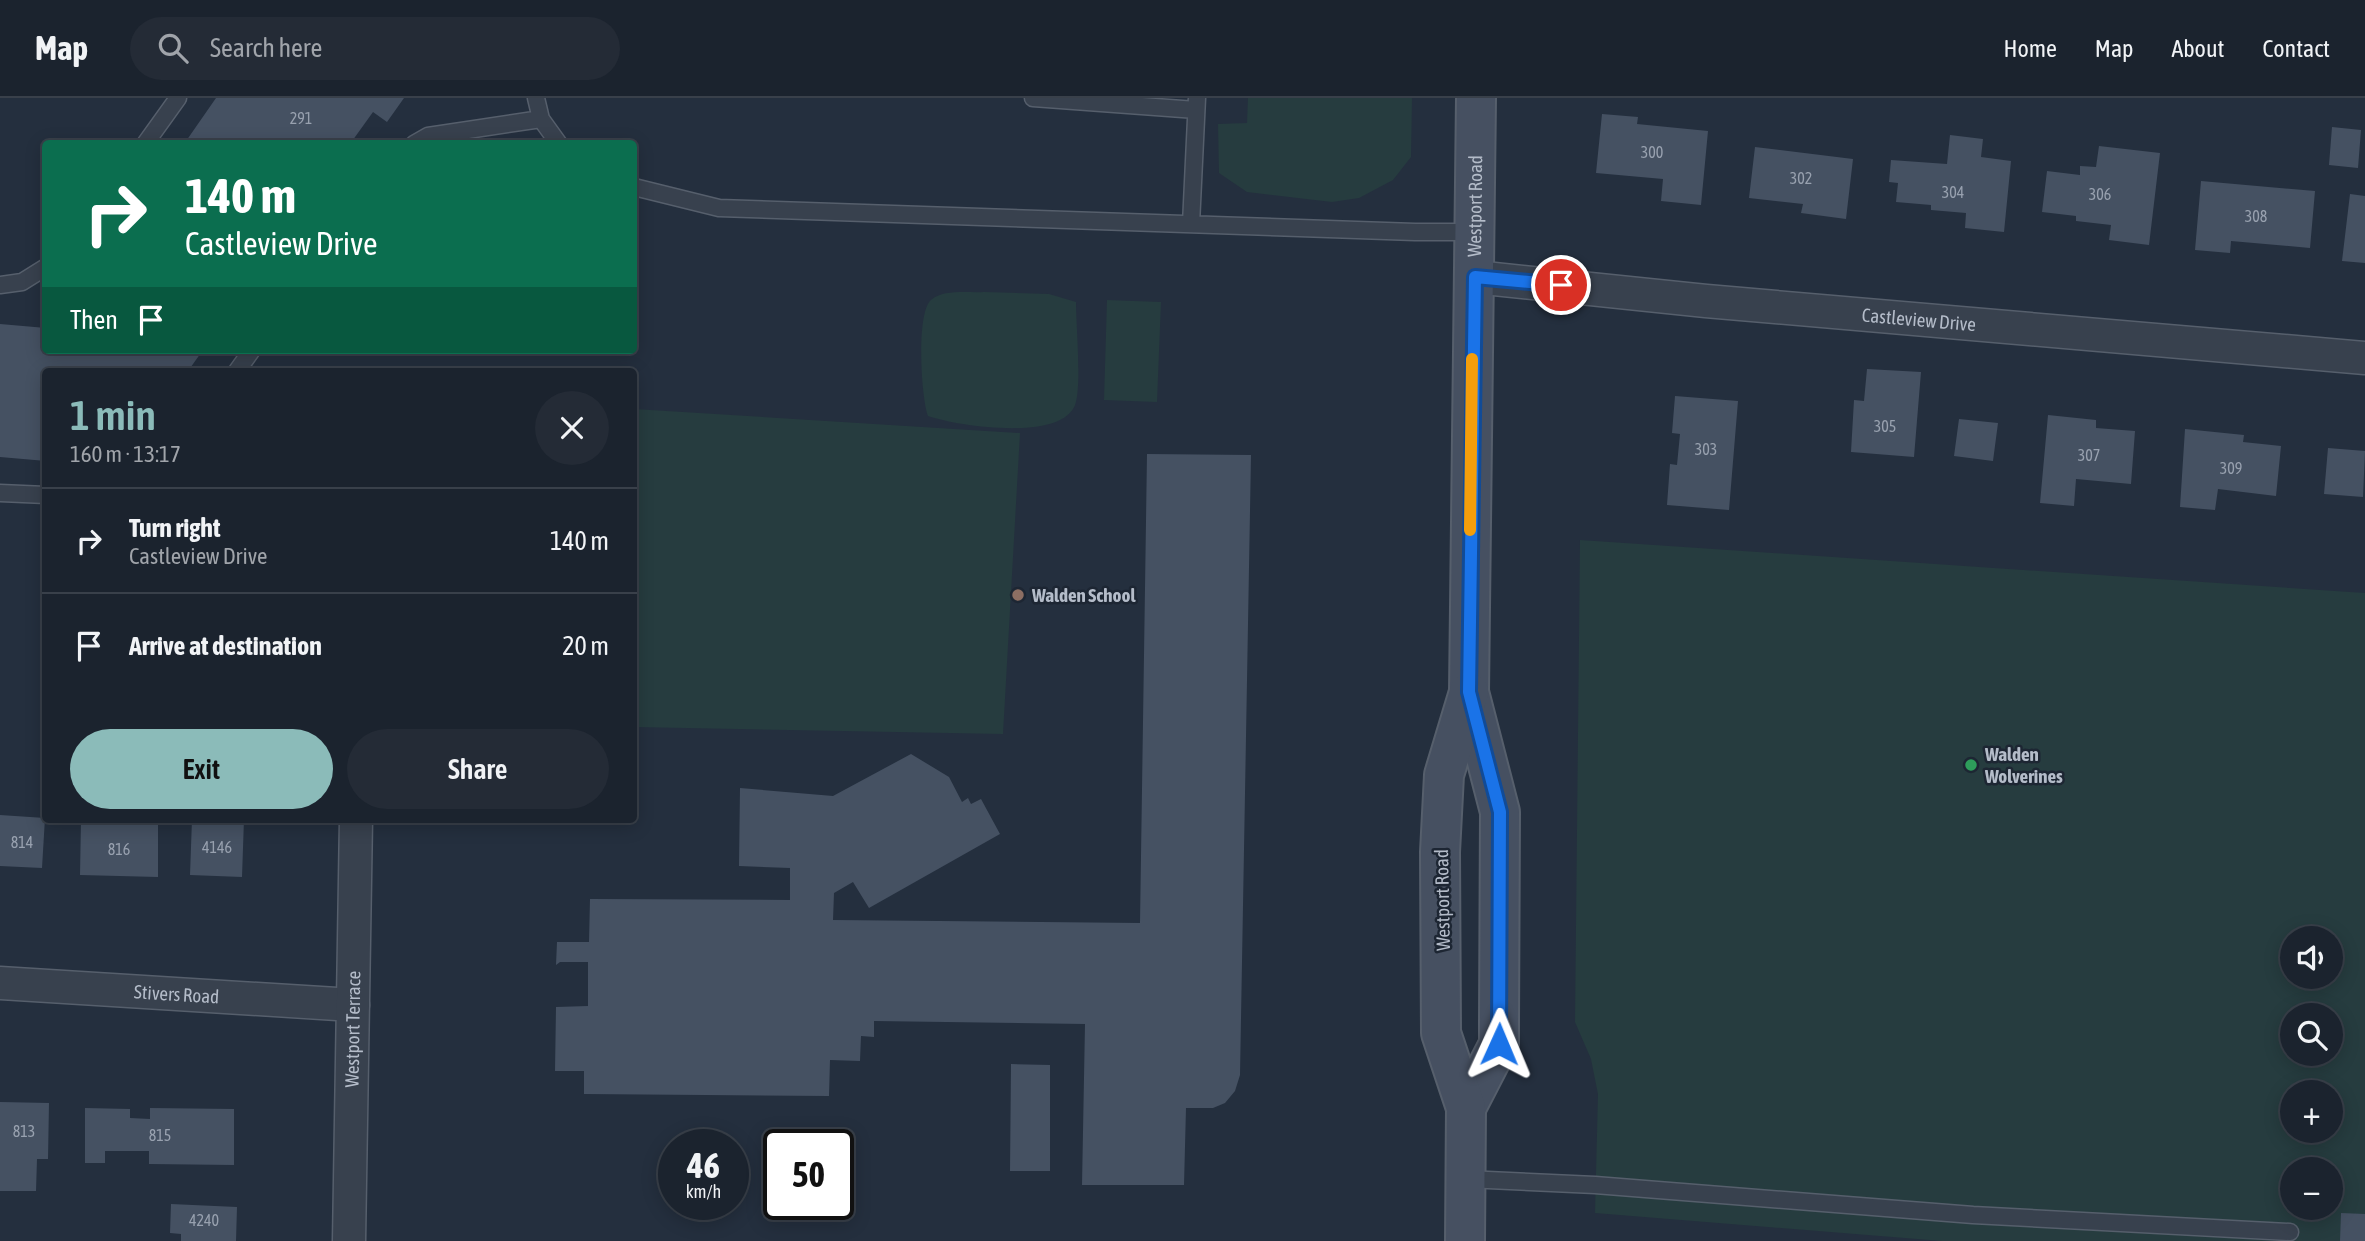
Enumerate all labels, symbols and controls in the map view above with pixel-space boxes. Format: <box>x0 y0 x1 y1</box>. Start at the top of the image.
search box <box>130 17 620 80</box>
text: Map <box>35 29 88 67</box>
icon: search <box>154 29 192 67</box>
text: Search here <box>210 33 322 63</box>
text: Home <box>2003 35 2057 62</box>
text: Map <box>2095 35 2133 62</box>
text: About <box>2171 35 2224 62</box>
text: Contact <box>2262 35 2330 62</box>
house number: 291 <box>290 109 312 127</box>
house number: 300 <box>1641 143 1663 161</box>
street label: Westport Road <box>1463 155 1486 257</box>
text: 140 m <box>185 167 296 223</box>
icon: right <box>70 168 161 259</box>
house number: 302 <box>1790 169 1812 187</box>
house number: 304 <box>1942 183 1964 201</box>
house number: 306 <box>2089 185 2111 203</box>
house number: 308 <box>2245 207 2267 225</box>
text: Castleview Drive <box>185 225 378 262</box>
pin <box>1531 255 1591 315</box>
icon: arrive <box>1542 266 1580 304</box>
icon: arrive <box>132 301 170 339</box>
street label: Castleview Drive <box>1861 304 1977 335</box>
text: Then <box>70 305 118 335</box>
text: 1 min <box>70 391 156 439</box>
button: close <box>535 391 609 465</box>
house number: 305 <box>1874 417 1896 435</box>
house number: 303 <box>1695 440 1717 458</box>
text: 160 m · 13:17 <box>70 441 181 467</box>
house number: 307 <box>2078 446 2100 464</box>
house number: 309 <box>2220 459 2242 477</box>
text: Turn right <box>129 513 220 543</box>
icon: right <box>70 522 108 560</box>
text: 140 m <box>550 526 609 556</box>
text: Castleview Drive <box>129 543 267 569</box>
place label: Walden School <box>1031 584 1136 606</box>
marker: Walden School <box>1010 587 1026 603</box>
icon: arrive <box>70 627 108 665</box>
text: Arrive at destination <box>129 631 322 661</box>
text: 20 m <box>562 631 609 661</box>
button: Exit <box>70 729 333 809</box>
button: Share <box>347 729 609 809</box>
place label: Walden Wolverines <box>1984 743 2063 787</box>
marker: Walden Wolverines <box>1963 757 1979 773</box>
house number: 814 <box>11 833 33 851</box>
house number: 4146 <box>202 838 232 856</box>
house number: 816 <box>108 840 130 858</box>
street label: Westport Road <box>1430 849 1454 951</box>
map controls <box>2280 926 2343 1220</box>
button: sound <box>2280 926 2343 989</box>
street label: Westport Terrace <box>341 970 364 1088</box>
street label: Stivers Road <box>133 980 220 1008</box>
button: search <box>2280 1003 2343 1066</box>
position arrow <box>1462 1007 1536 1081</box>
button: + <box>2280 1080 2343 1143</box>
house number: 813 <box>13 1122 35 1140</box>
house number: 815 <box>149 1126 171 1144</box>
speed limit sign: 50 <box>763 1129 854 1220</box>
text: 46 <box>687 1145 720 1185</box>
button: − <box>2280 1157 2343 1220</box>
text: km/h <box>686 1181 721 1202</box>
house number: 4240 <box>189 1211 219 1229</box>

